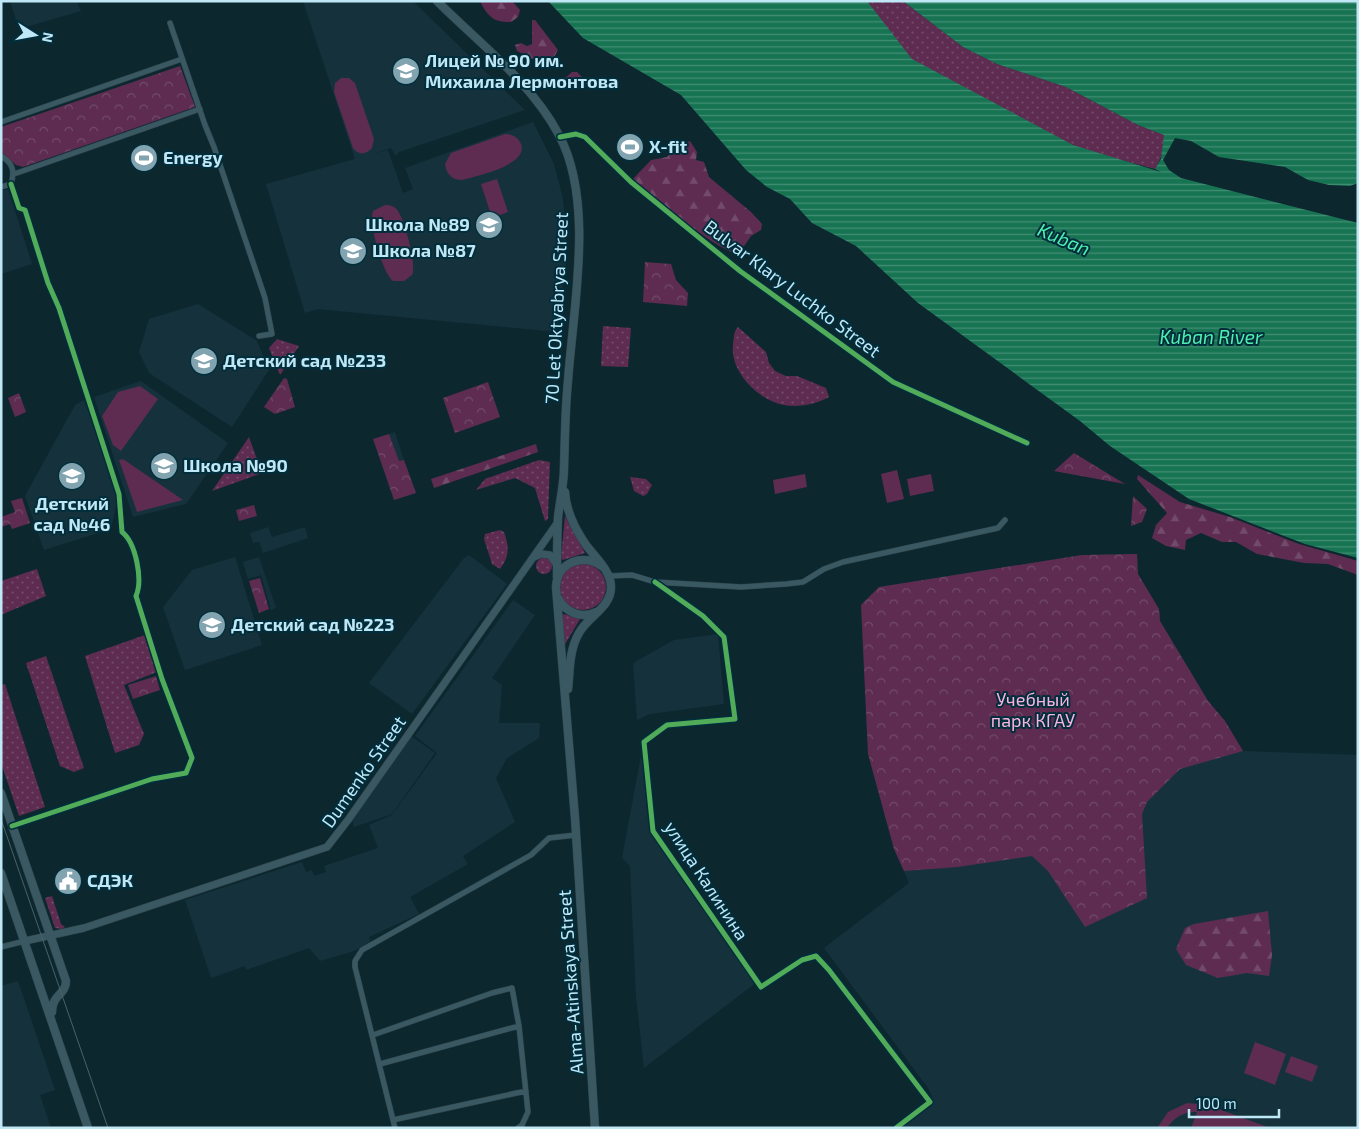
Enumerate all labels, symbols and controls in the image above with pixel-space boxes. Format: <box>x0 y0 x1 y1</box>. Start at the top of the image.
north arrow <box>10 10 60 60</box>
text: N <box>39 31 58 44</box>
place label: Лицей № 90 им. Михаила Лермонтова <box>425 49 618 92</box>
school or university icon: Лицей № 90 им. Михаила Лермонтова <box>391 56 421 86</box>
sports icon: X-fit <box>615 132 645 162</box>
place label: X-fit <box>649 135 688 157</box>
sports icon: Energy <box>129 143 159 173</box>
place label: Energy <box>163 146 223 168</box>
school or university icon: Школа №89 <box>474 210 504 240</box>
street label: 70 Let Oktyabrya Street <box>540 211 572 404</box>
place label: Школа №89 <box>365 213 470 235</box>
street label: Bulvar Klary Luchko Street <box>700 215 885 362</box>
water label: Kuban <box>1035 217 1094 260</box>
school or university icon: Школа №87 <box>338 236 368 266</box>
place label: Школа №87 <box>372 239 476 261</box>
water label: Kuban River <box>1159 325 1263 348</box>
school or university icon: Детский сад №233 <box>189 346 219 376</box>
place label: Детский сад №233 <box>223 349 386 371</box>
school or university icon: Школа №90 <box>149 451 179 481</box>
place label: Школа №90 <box>183 454 288 476</box>
school or university icon: Детский сад №46 <box>57 461 87 491</box>
place label: Детский сад №46 <box>34 492 110 535</box>
school or university icon: Детский сад №223 <box>197 610 227 640</box>
place label: Детский сад №223 <box>231 613 394 635</box>
park label: Учебный парк КГАУ <box>991 688 1075 731</box>
street label: Dumenko Street <box>317 711 410 831</box>
street label: улица Калинина <box>660 817 753 944</box>
public building icon: СДЭК <box>53 866 83 896</box>
place label: СДЭК <box>87 869 134 891</box>
street label: Alma-Atinskaya Street <box>553 889 587 1075</box>
scale bar <box>1189 1086 1279 1118</box>
text: 100 m <box>1196 1094 1237 1112</box>

